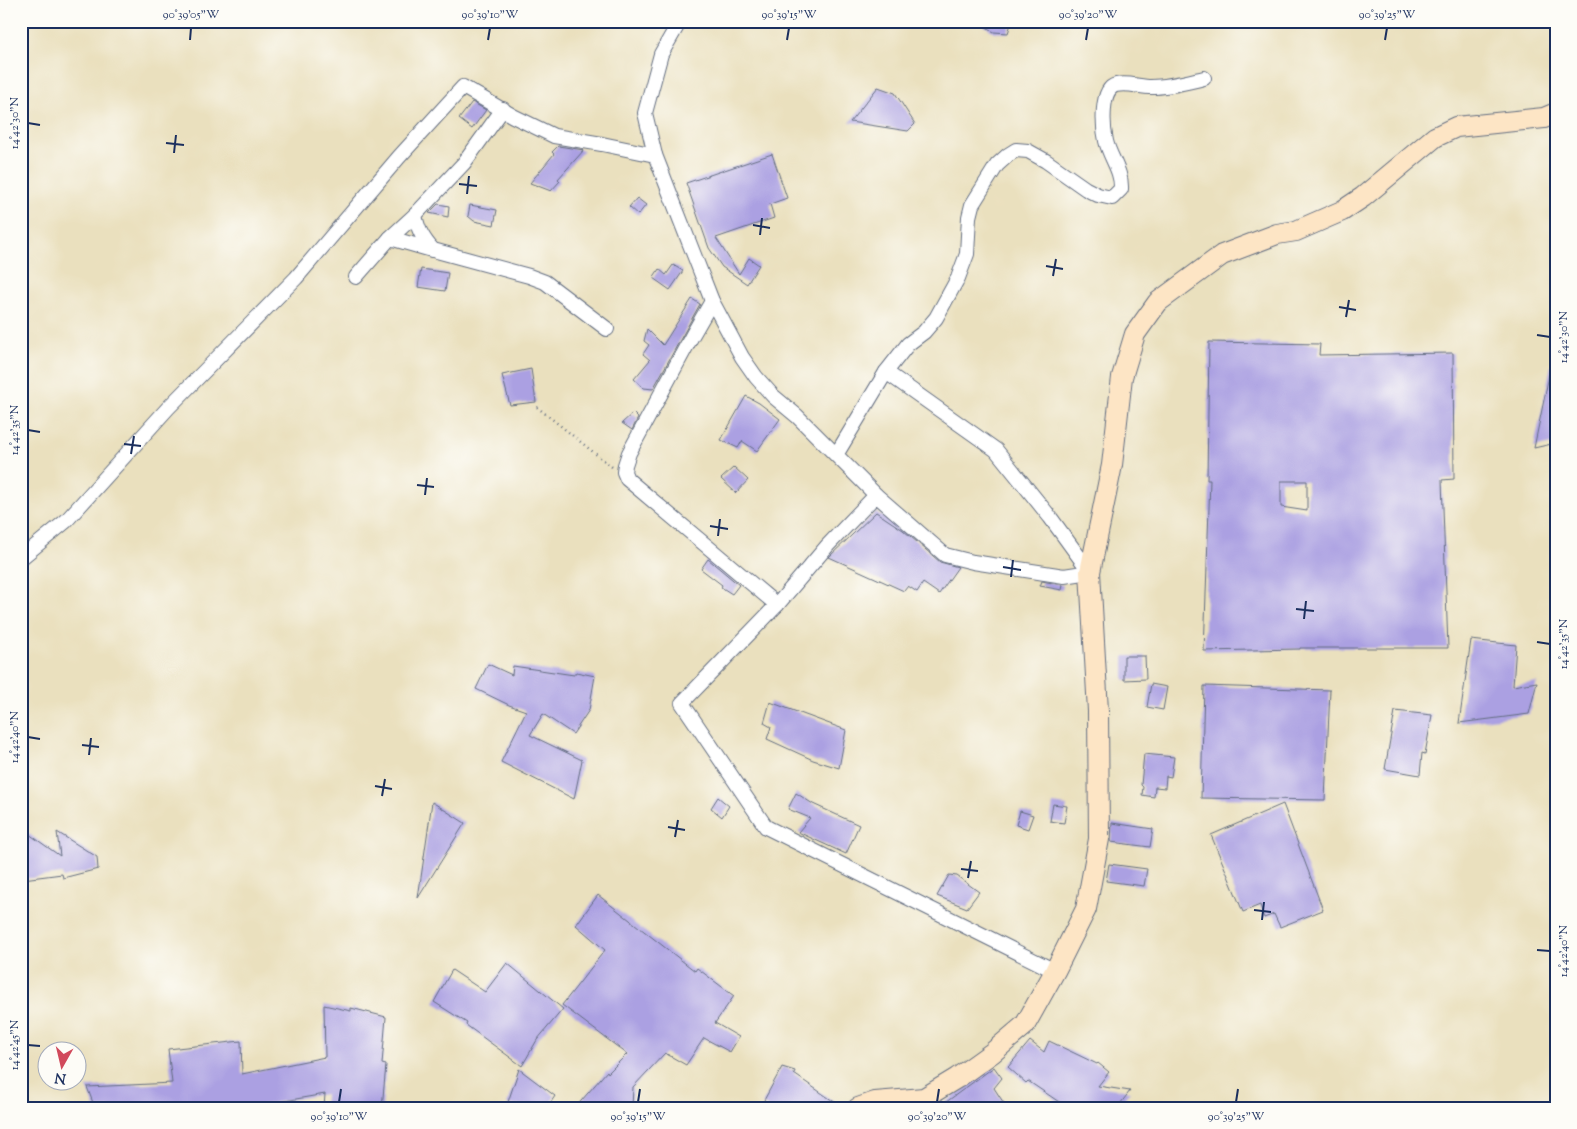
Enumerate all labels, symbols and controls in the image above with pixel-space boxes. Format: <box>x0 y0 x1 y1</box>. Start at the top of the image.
text: 90°39'05"W <box>163 6 220 24</box>
text: 90°39'10"W <box>462 6 519 24</box>
text: 90°39'15"W <box>761 6 817 24</box>
text: 90°39'20"W <box>1059 6 1118 24</box>
text: 90°39'25"W <box>1359 6 1416 24</box>
text: 14°42'30"N <box>6 96 24 149</box>
text: 14°42'30"N <box>1555 310 1573 363</box>
text: 14°42'35"N <box>6 404 24 455</box>
text: 14°42'35"N <box>1555 618 1573 669</box>
text: 14°42'40"N <box>6 710 24 763</box>
text: 14°42'40"N <box>1555 924 1573 977</box>
text: 14°42'45"N <box>6 1019 24 1070</box>
north arrow <box>38 1042 88 1092</box>
text: N <box>54 1066 67 1088</box>
text: 90°39'10"W <box>311 1108 368 1126</box>
text: 90°39'15"W <box>610 1108 666 1126</box>
text: 90°39'20"W <box>908 1108 967 1126</box>
text: 90°39'25"W <box>1208 1108 1265 1126</box>

